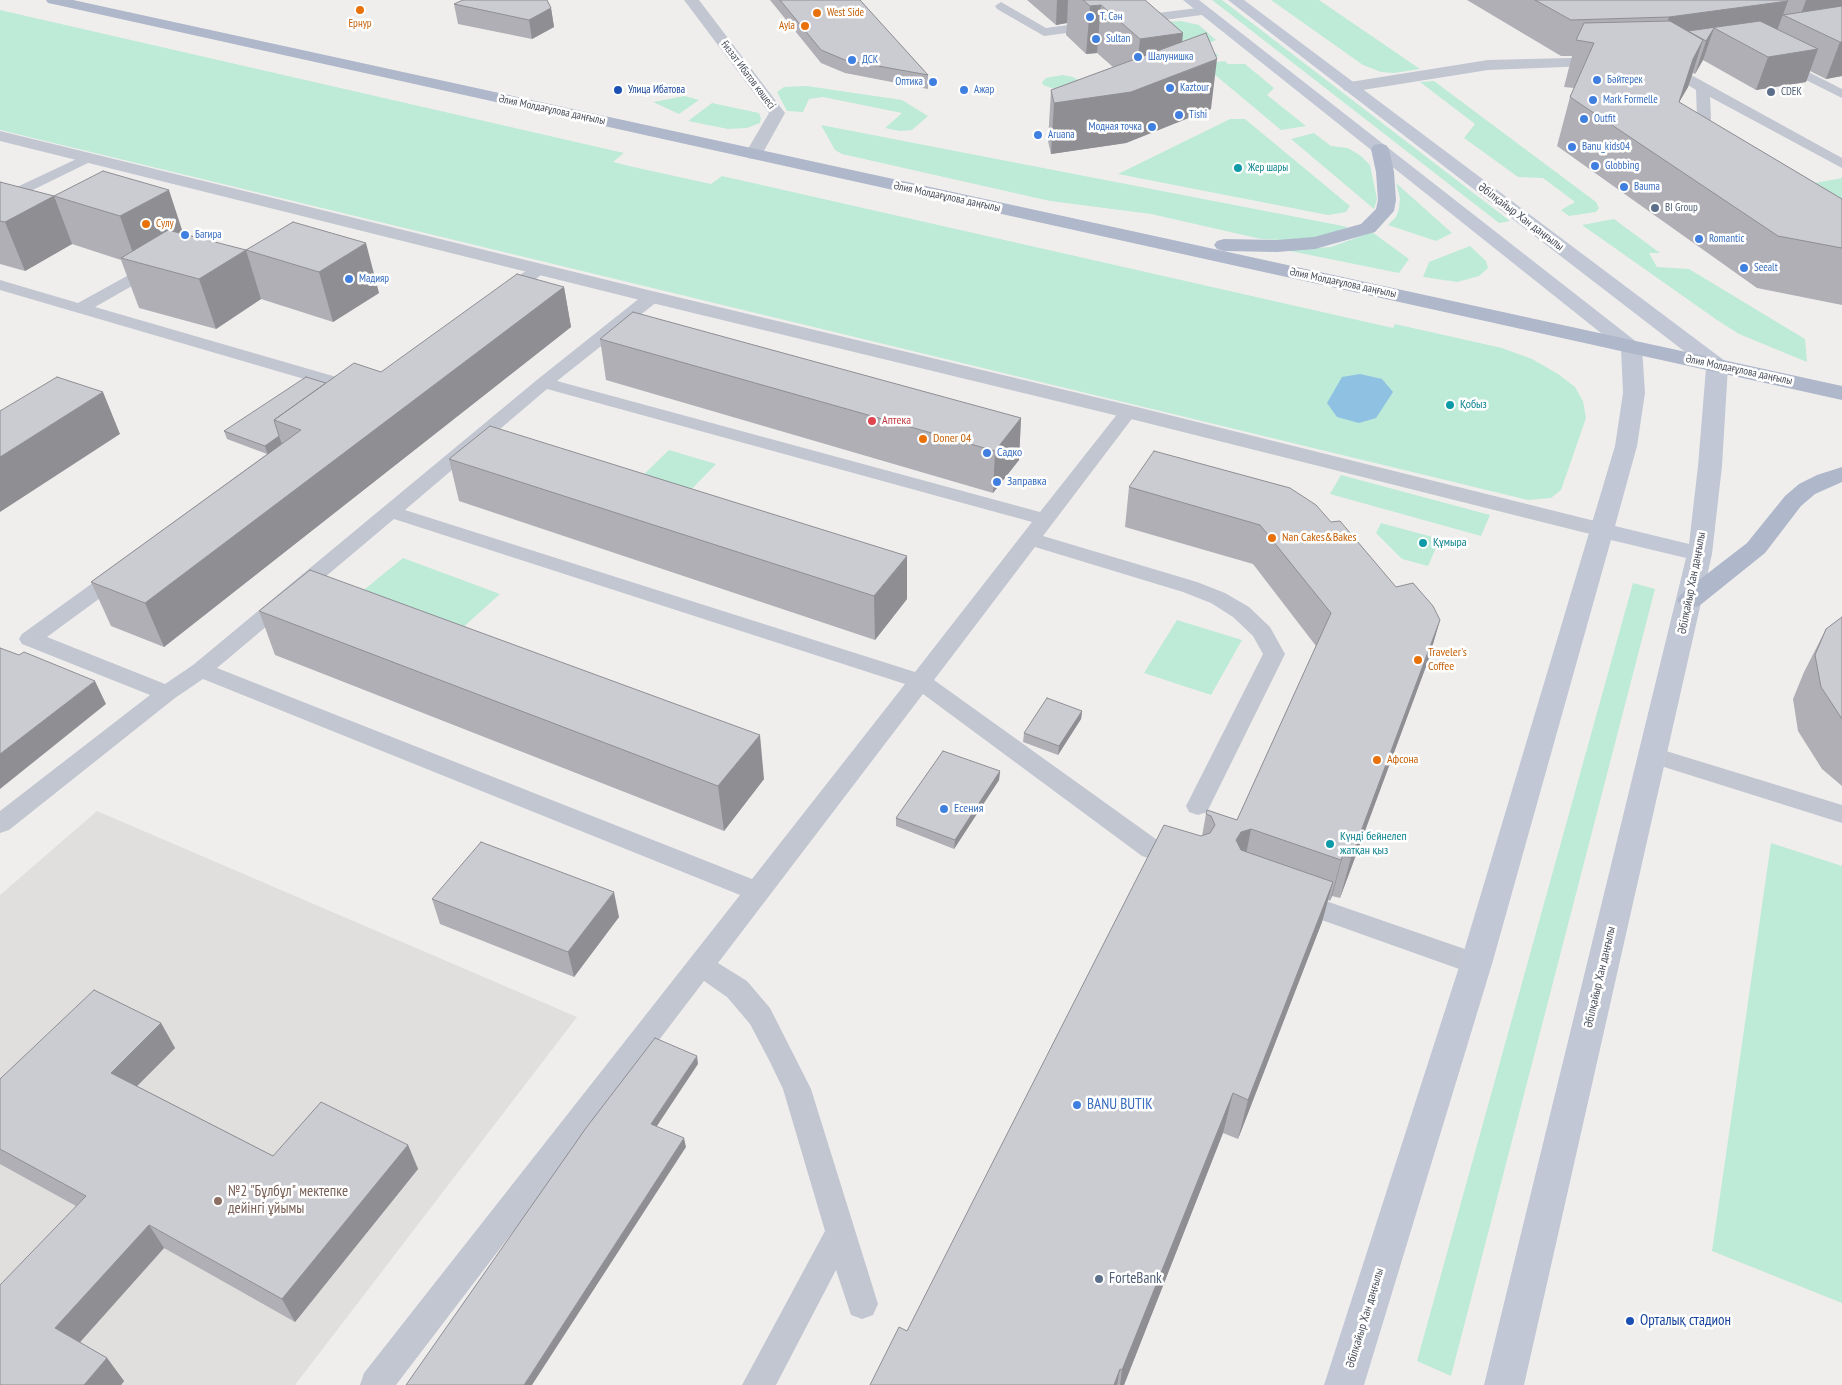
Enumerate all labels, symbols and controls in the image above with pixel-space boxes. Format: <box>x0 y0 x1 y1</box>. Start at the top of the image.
marker: Ернур <box>354 4 366 16</box>
place label: West Side <box>827 6 864 20</box>
marker: West Side <box>811 7 823 19</box>
place label: Т. Сән <box>1100 10 1123 24</box>
marker: Т. Сән <box>1084 11 1096 23</box>
place label: Ернур <box>348 17 372 31</box>
place label: Ayla <box>779 19 795 33</box>
marker: Ayla <box>799 20 811 32</box>
place label: Sultan <box>1106 32 1130 46</box>
marker: Sultan <box>1090 33 1102 45</box>
street label: Ғиззат Ибатов көшесі <box>718 38 778 112</box>
place label: Шалунишка <box>1148 50 1193 64</box>
marker: Шалунишка <box>1132 51 1144 63</box>
place label: ДСК <box>862 53 878 67</box>
marker: ДСК <box>846 54 858 66</box>
place label: Бәйтерек <box>1607 73 1643 87</box>
marker: Бәйтерек <box>1591 74 1603 86</box>
place label: Оптика <box>895 75 923 89</box>
marker: Оптика <box>927 76 939 88</box>
place label: Kaztour <box>1180 81 1209 95</box>
marker: Kaztour <box>1164 82 1176 94</box>
place label: Улица Ибатова <box>628 83 685 97</box>
place label: Ажар <box>974 83 994 97</box>
marker: Улица Ибатова <box>612 84 624 96</box>
marker: Ажар <box>958 84 970 96</box>
place label: CDEK <box>1781 85 1802 99</box>
marker: CDEK <box>1765 86 1777 98</box>
street label: Әлия Молдағұлова даңғылы <box>498 92 606 128</box>
place label: Mark Formelle <box>1603 93 1658 107</box>
marker: Mark Formelle <box>1587 94 1599 106</box>
place label: Tishi <box>1189 108 1207 122</box>
marker: Tishi <box>1173 109 1185 121</box>
place label: Outfit <box>1594 112 1616 126</box>
marker: Outfit <box>1578 113 1590 125</box>
place label: Модная точка <box>1088 120 1142 134</box>
marker: Модная точка <box>1146 121 1158 133</box>
place label: Aruana <box>1048 128 1075 142</box>
marker: Aruana <box>1032 129 1044 141</box>
place label: Banu_kids04 <box>1582 140 1630 154</box>
marker: Banu_kids04 <box>1566 141 1578 153</box>
place label: Globbing <box>1605 159 1639 173</box>
marker: Globbing <box>1589 160 1601 172</box>
place label: Жер шары <box>1248 161 1288 175</box>
marker: Жер шары <box>1232 162 1244 174</box>
street label: Әлия Молдағұлова даңғылы <box>893 179 1001 215</box>
street label: Әбілқайыр Хан даңғылы <box>1475 180 1567 254</box>
place label: Bauma <box>1634 180 1660 194</box>
marker: Bauma <box>1618 181 1630 193</box>
place label: BI Group <box>1665 201 1698 215</box>
marker: BI Group <box>1649 202 1661 214</box>
place label: Сулу <box>156 217 174 231</box>
marker: Сулу <box>140 218 152 230</box>
place label: Багира <box>195 228 222 242</box>
marker: Багира <box>179 229 191 241</box>
place label: Romantic <box>1709 232 1744 246</box>
marker: Romantic <box>1693 233 1705 245</box>
place label: Seealt <box>1754 261 1778 275</box>
marker: Seealt <box>1738 262 1750 274</box>
street label: Әлия Молдағұлова даңғылы <box>1289 265 1397 301</box>
place label: Мадияр <box>359 272 389 286</box>
marker: Мадияр <box>343 273 355 285</box>
street label: Әлия Молдағұлова даңғылы <box>1685 352 1793 388</box>
place label: Қобыз <box>1460 398 1487 412</box>
marker: Қобыз <box>1444 399 1456 411</box>
place label: Аптека <box>882 414 911 428</box>
marker: Аптека <box>866 415 878 427</box>
place label: Doner 04 <box>933 432 971 446</box>
marker: Doner 04 <box>917 433 929 445</box>
place label: Садко <box>997 446 1022 460</box>
marker: Садко <box>981 447 993 459</box>
place label: Заправка <box>1007 475 1046 489</box>
marker: Заправка <box>991 476 1003 488</box>
place label: Nan Cakes&Bakes <box>1282 531 1357 545</box>
street label: Әбілқайыр Хан даңғылы <box>1675 531 1709 635</box>
marker: Nan Cakes&Bakes <box>1266 532 1278 544</box>
place label: Құмыра <box>1433 536 1466 550</box>
marker: Құмыра <box>1417 537 1429 549</box>
place label: Traveler's Coffee <box>1428 646 1467 674</box>
marker: Traveler's Coffee <box>1412 654 1424 666</box>
place label: Афсона <box>1387 753 1418 767</box>
marker: Афсона <box>1371 754 1383 766</box>
place label: Есения <box>954 802 983 816</box>
marker: Есения <box>938 803 950 815</box>
place label: Күнді бейнелеп жатқан қыз <box>1340 830 1407 858</box>
marker: Күнді бейнелеп жатқан қыз <box>1324 838 1336 850</box>
street label: Әбілқайыр Хан даңғылы <box>1581 925 1619 1029</box>
place label: BANU BUTIK <box>1087 1096 1153 1114</box>
marker: BANU BUTIK <box>1071 1099 1083 1111</box>
place label: №2 "Бұлбұл" мектепке дейінгі ұйымы <box>228 1183 348 1218</box>
marker: №2 "Бұлбұл" мектепке дейінгі ұйымы <box>212 1195 224 1207</box>
street label: Әбілқайыр Хан даңғылы <box>1343 1266 1387 1370</box>
place label: ForteBank <box>1109 1270 1162 1288</box>
marker: ForteBank <box>1093 1273 1105 1285</box>
place label: Орталық стадион <box>1640 1312 1731 1330</box>
marker: Орталық стадион <box>1624 1315 1636 1327</box>

